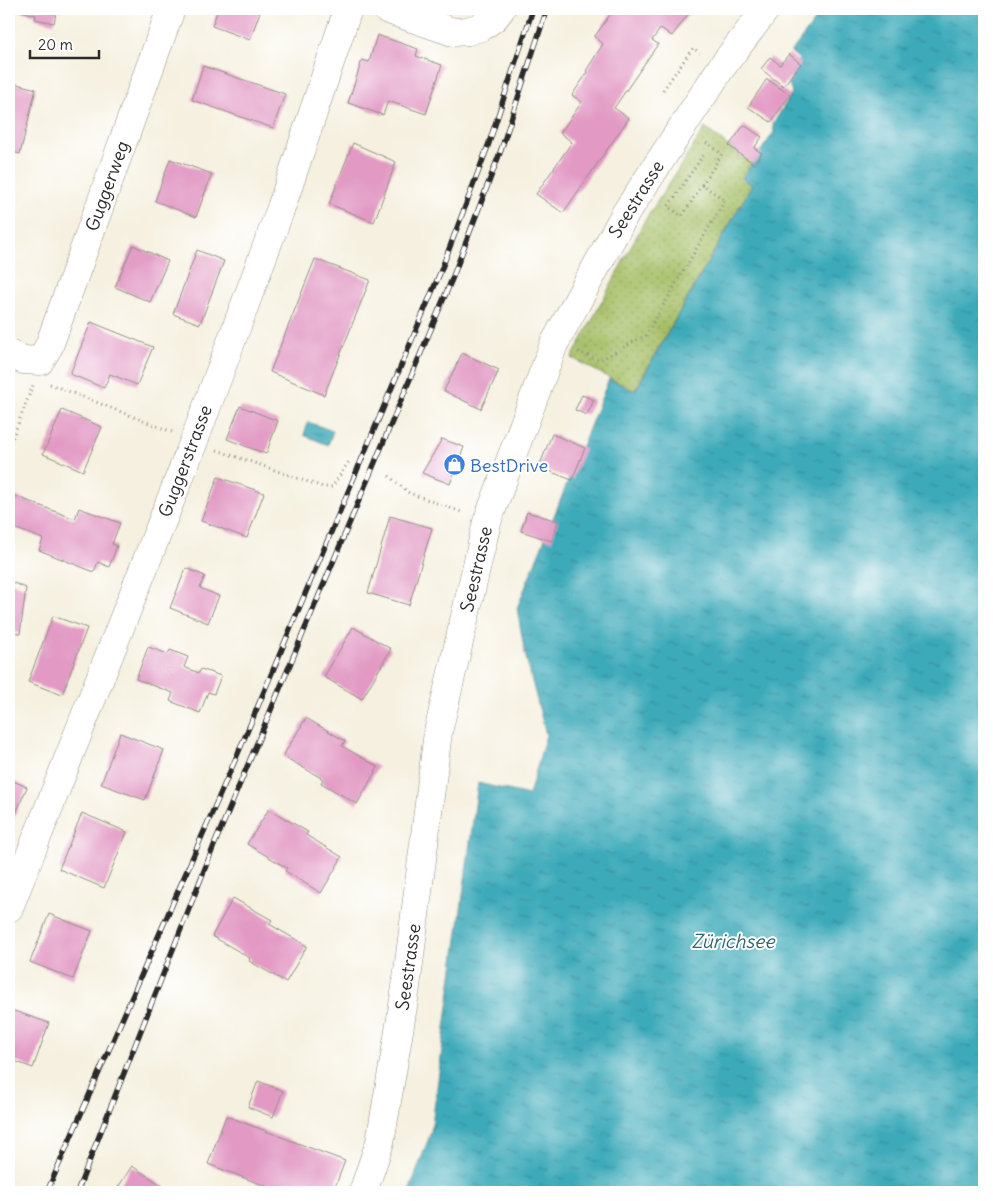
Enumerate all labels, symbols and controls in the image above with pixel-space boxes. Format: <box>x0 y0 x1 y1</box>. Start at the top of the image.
scale bar <box>30 28 99 60</box>
text: 20 m <box>38 35 73 54</box>
street label: Guggerweg <box>80 138 134 234</box>
street label: Seestrasse <box>603 156 669 242</box>
street label: Guggerstrasse <box>153 402 217 520</box>
shop icon: BestDrive <box>442 453 466 477</box>
place label: BestDrive <box>470 454 548 477</box>
street label: Seestrasse <box>455 524 497 614</box>
street label: Seestrasse <box>391 922 425 1012</box>
water label: Zürichsee <box>691 929 776 953</box>

